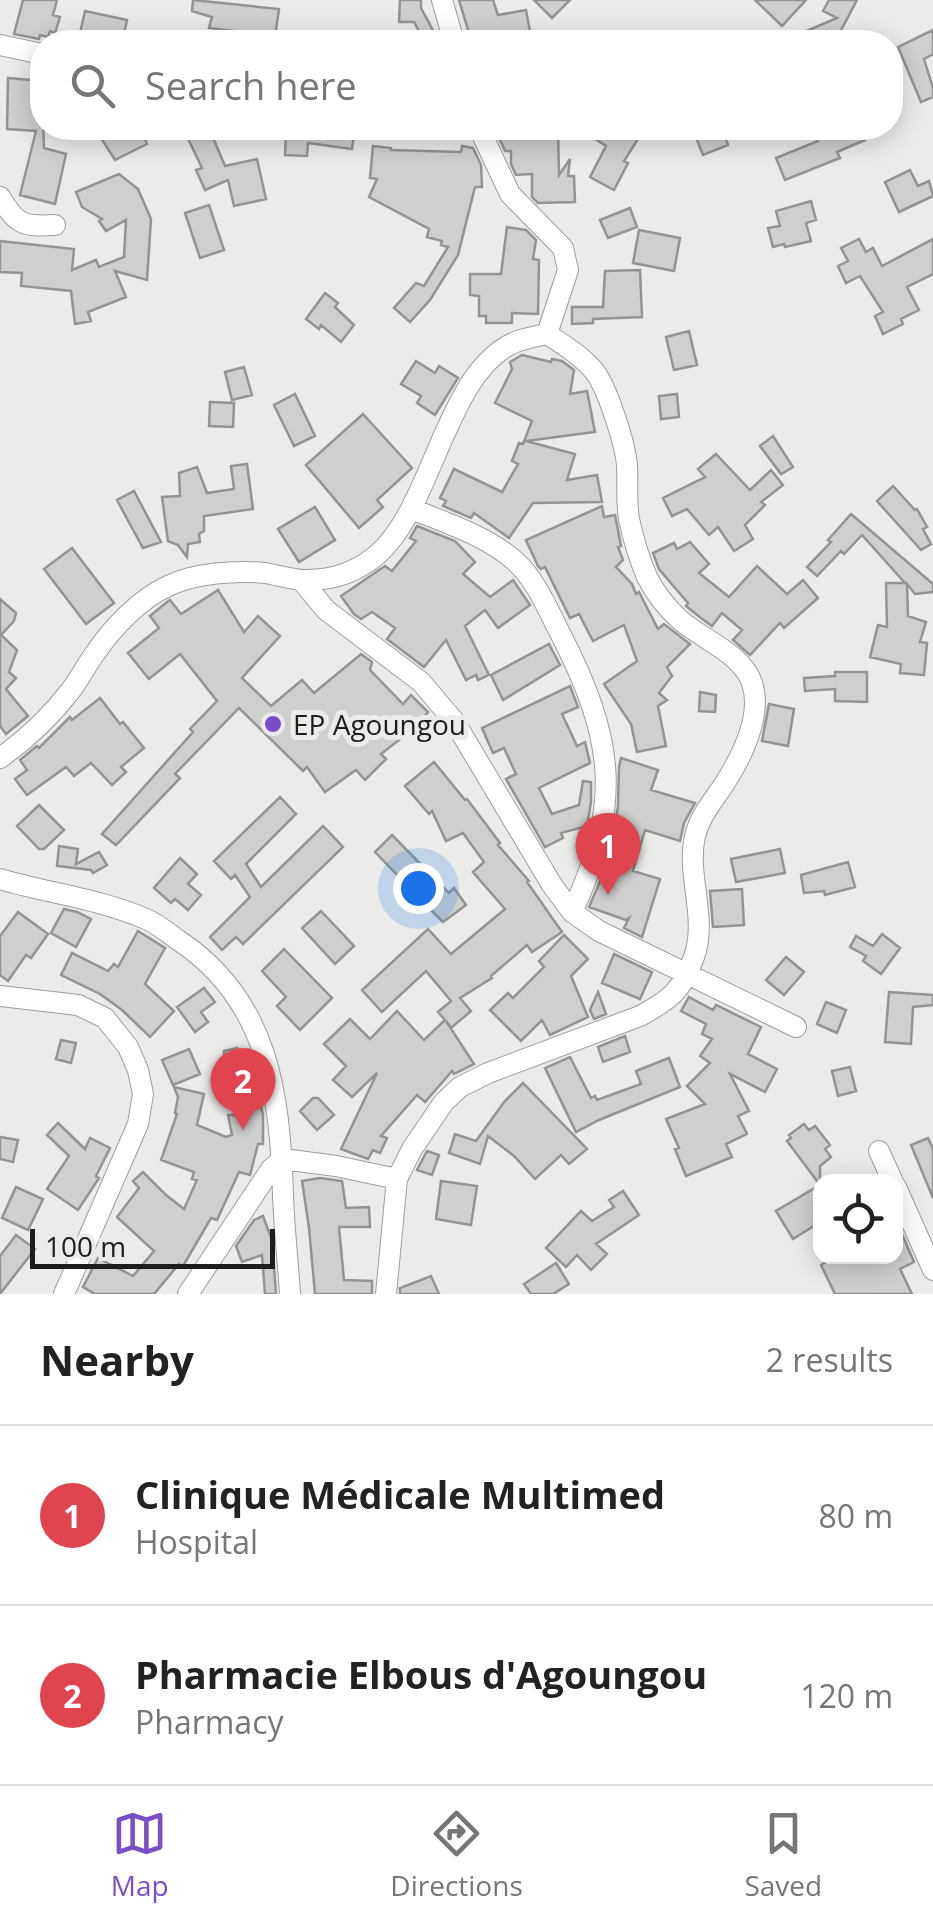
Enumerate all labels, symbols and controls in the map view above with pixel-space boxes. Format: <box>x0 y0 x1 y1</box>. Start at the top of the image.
search box <box>30 30 903 140</box>
icon: search <box>65 58 120 113</box>
text: Search here <box>145 59 357 111</box>
place label: EP Agoungou <box>293 705 466 743</box>
marker: EP Agoungou <box>262 713 284 735</box>
pin: 1 <box>576 812 640 895</box>
your location <box>393 863 444 914</box>
pin: 2 <box>210 1048 276 1130</box>
map controls <box>813 1174 903 1264</box>
button: locate <box>813 1174 903 1264</box>
scale bar <box>30 1224 275 1268</box>
text: 100 m <box>45 1227 126 1265</box>
text: Nearby <box>40 1331 194 1388</box>
text: 2 results <box>766 1338 893 1381</box>
text: Clinique Médicale Multimed <box>135 1468 665 1520</box>
text: 1 <box>63 1494 82 1537</box>
text: 80 m <box>818 1494 893 1537</box>
text: Hospital <box>135 1520 258 1563</box>
text: Pharmacie Elbous d'Agoungou <box>135 1648 707 1700</box>
text: 2 <box>63 1674 82 1717</box>
text: 120 m <box>800 1674 893 1717</box>
text: Pharmacy <box>135 1700 284 1743</box>
tab: Map <box>111 1806 169 1904</box>
tab: Directions <box>390 1806 523 1904</box>
tab: Saved <box>744 1806 822 1904</box>

